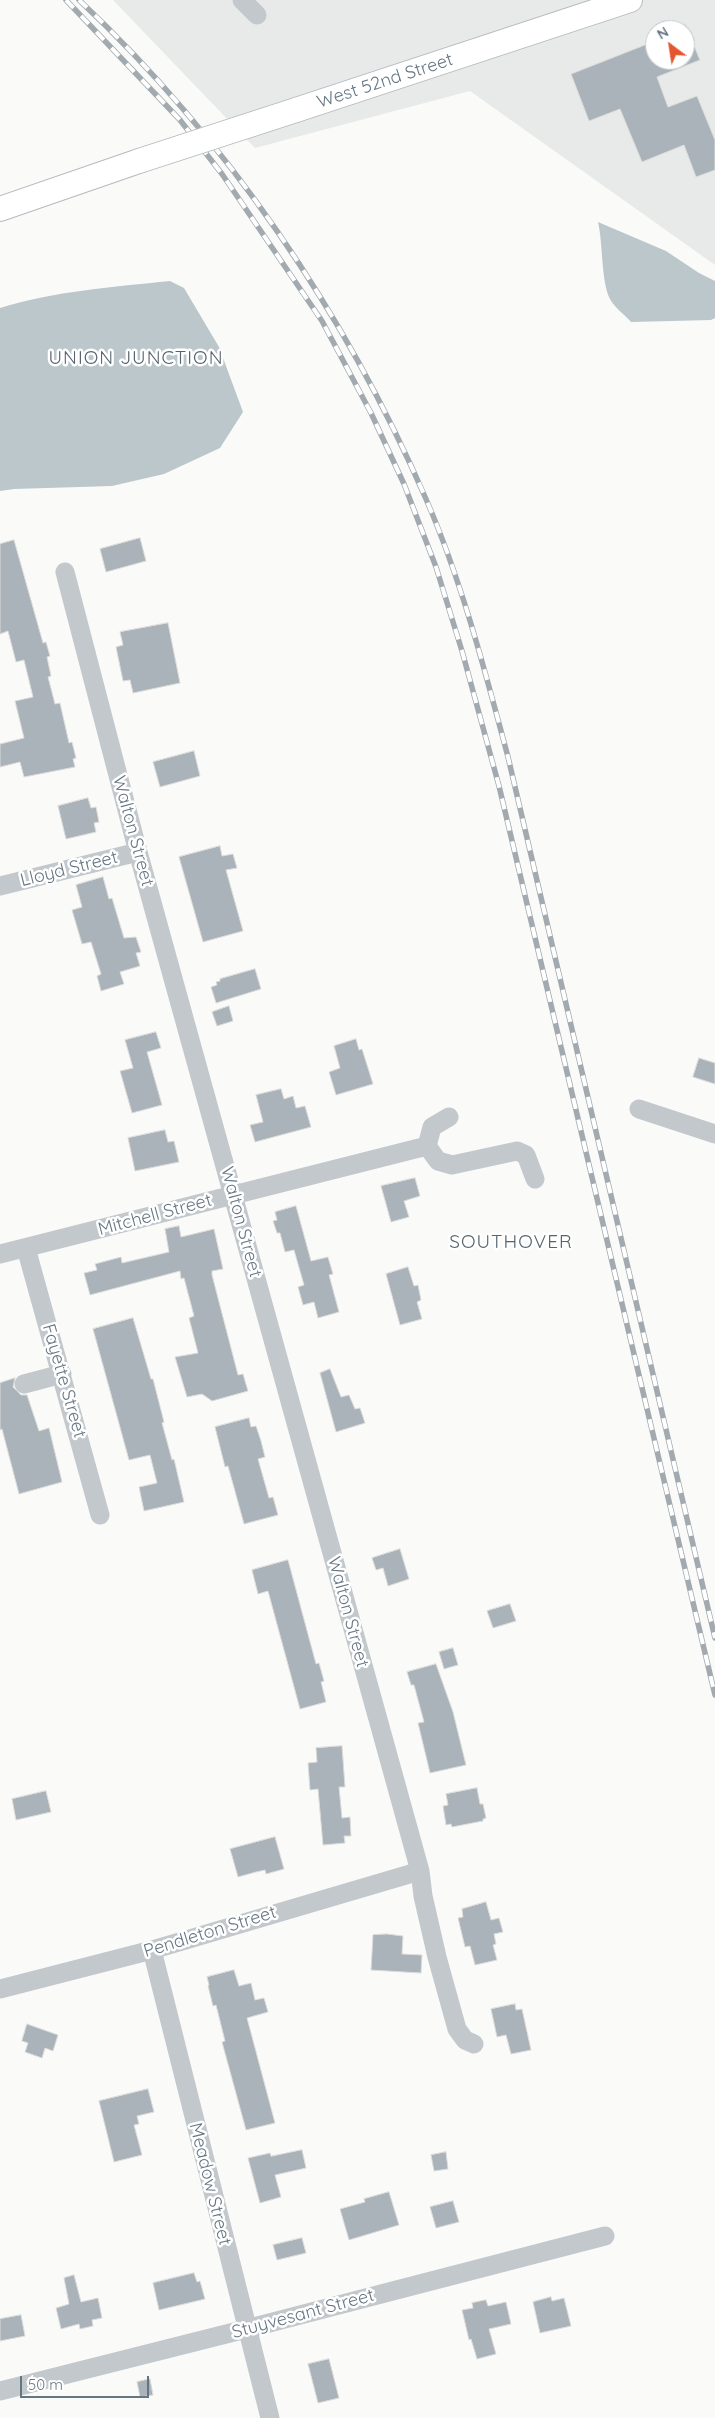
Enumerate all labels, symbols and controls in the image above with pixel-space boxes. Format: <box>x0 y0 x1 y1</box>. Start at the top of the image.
north arrow <box>645 20 695 70</box>
text: N <box>654 23 672 43</box>
street label: West 52nd Street <box>314 49 456 113</box>
district label: UNION JUNCTION <box>47 347 225 369</box>
street label: Walton Street <box>108 773 158 889</box>
street label: Lloyd Street <box>18 846 120 892</box>
street label: Walton Street <box>216 1164 266 1280</box>
street label: Mitchell Street <box>96 1189 214 1241</box>
district label: SOUTHOVER <box>448 1231 574 1253</box>
street label: Fayette Street <box>37 1322 91 1440</box>
street label: Walton Street <box>323 1554 373 1670</box>
street label: Pendleton Street <box>141 1902 279 1962</box>
street label: Meadow Street <box>184 2121 236 2247</box>
street label: Stuyvesant Street <box>230 2285 376 2343</box>
scale bar <box>22 2366 151 2398</box>
text: 50 m <box>28 2375 63 2394</box>

